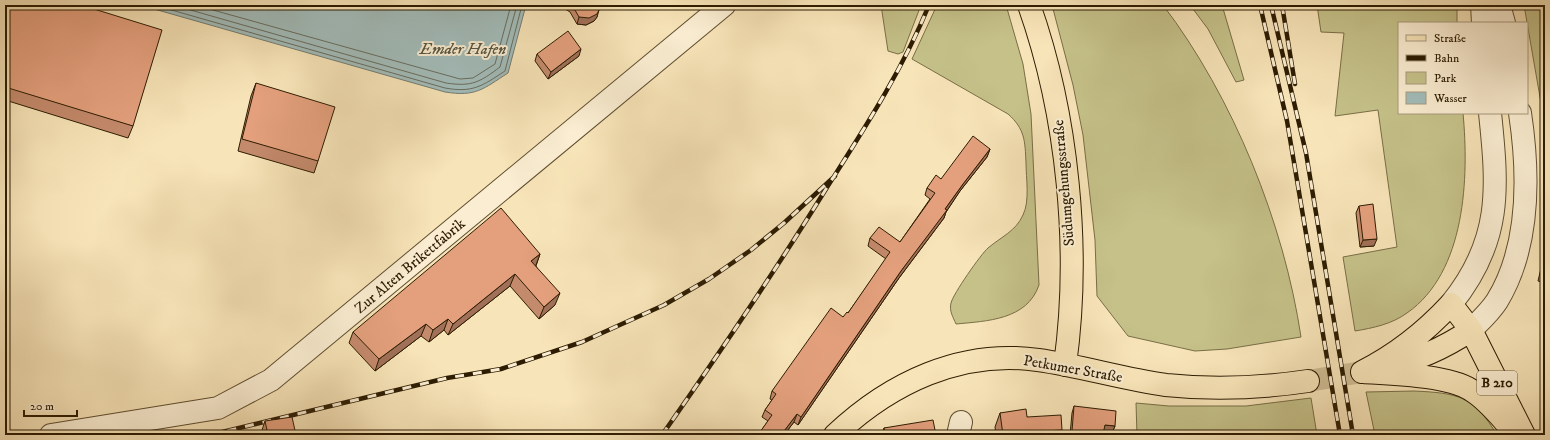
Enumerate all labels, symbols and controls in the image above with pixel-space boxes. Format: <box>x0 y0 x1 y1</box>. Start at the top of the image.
legend <box>1398 22 1528 114</box>
text: Straße <box>1434 31 1466 46</box>
water label: Emder Hafen <box>419 39 506 59</box>
text: Bahn <box>1434 51 1460 66</box>
text: Park <box>1434 71 1456 86</box>
text: Wasser <box>1433 91 1467 106</box>
street label: Südumgehungsstraße <box>1049 119 1079 247</box>
street label: Zur Alten Brikettfabrik <box>351 214 470 318</box>
street label: Petkumer Straße <box>1022 351 1124 387</box>
road number: B 210 <box>1477 371 1517 395</box>
scale bar <box>24 392 77 418</box>
text: 20 m <box>30 399 54 414</box>

